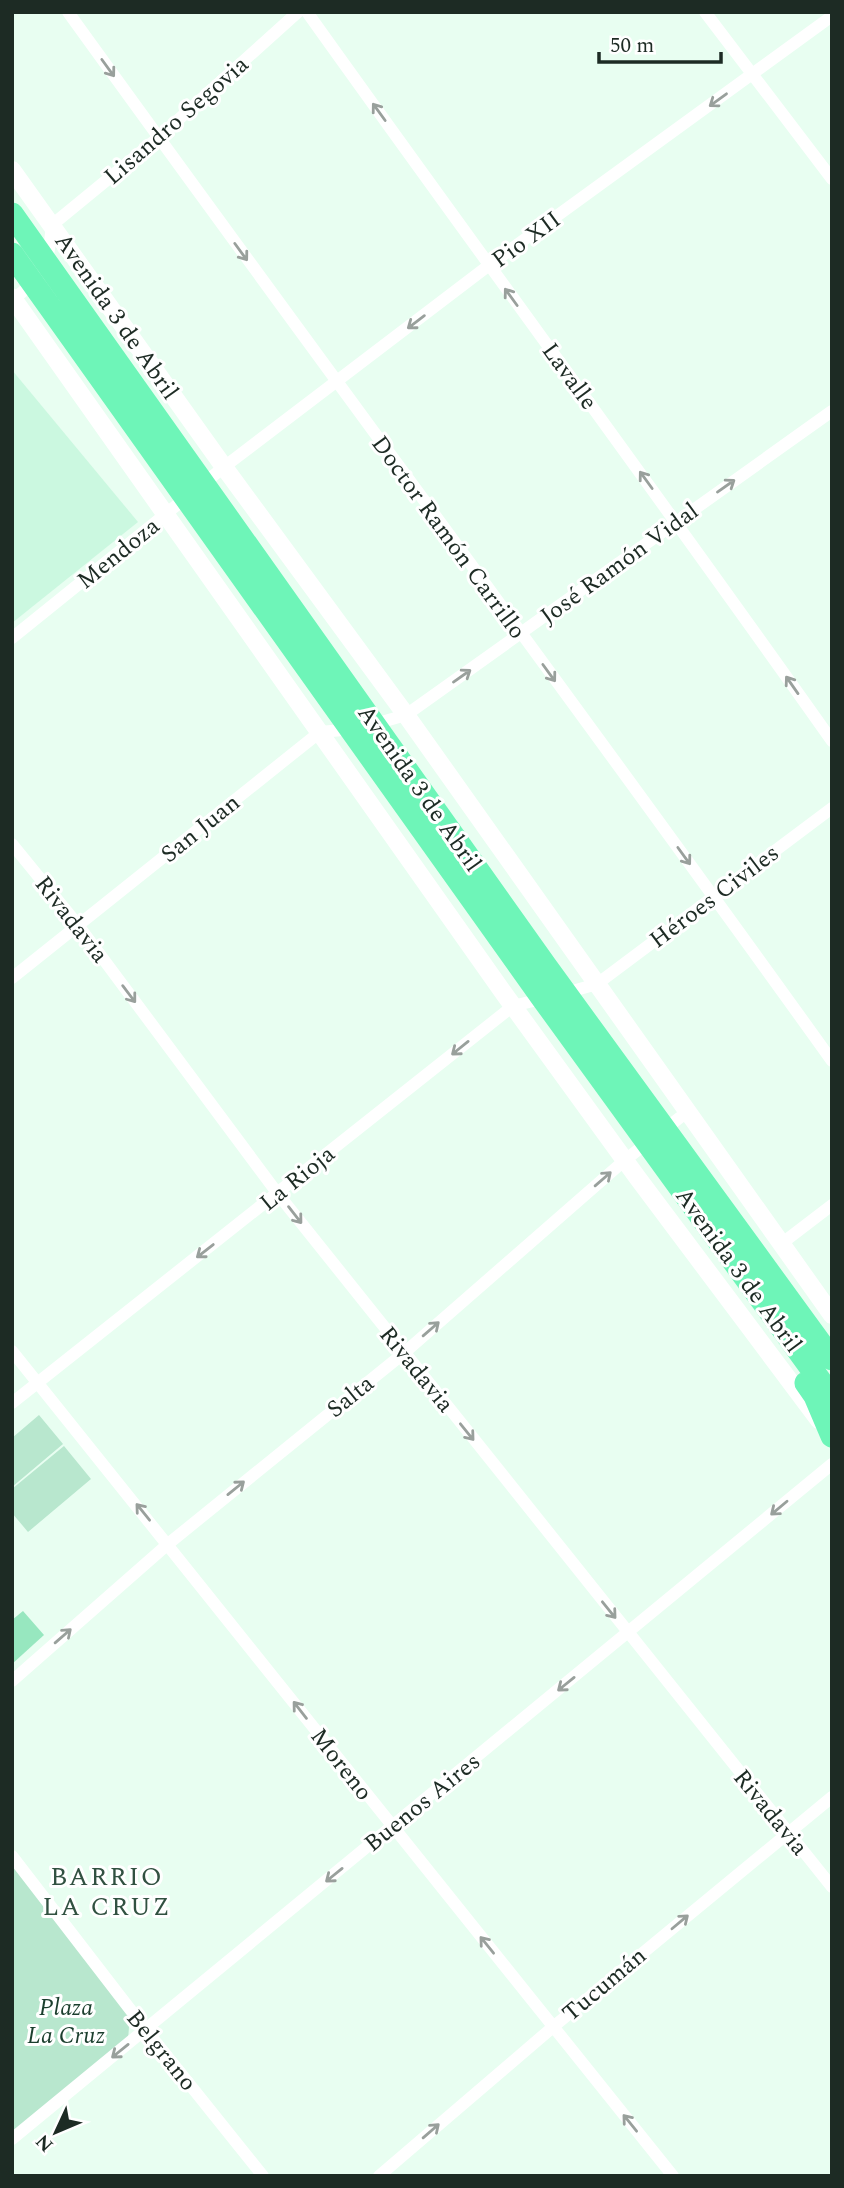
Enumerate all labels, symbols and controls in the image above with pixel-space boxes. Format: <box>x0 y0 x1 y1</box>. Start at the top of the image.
scale bar <box>599 21 722 65</box>
text: 50 m <box>610 30 654 62</box>
street label: Lisandro Segovia <box>96 47 257 194</box>
one-way arrow <box>101 58 115 77</box>
one-way arrow <box>709 93 728 107</box>
one-way arrow <box>371 103 386 122</box>
street label: Pio XII <box>484 202 569 277</box>
street label: Avenida 3 de Abril <box>45 226 187 407</box>
one-way arrow <box>234 242 248 261</box>
one-way arrow <box>504 287 519 306</box>
one-way arrow <box>407 314 425 329</box>
street label: Lavalle <box>532 335 606 418</box>
street label: Doctor Ramón Carrillo <box>362 428 535 647</box>
one-way arrow <box>639 471 654 489</box>
one-way arrow <box>716 479 735 493</box>
street label: José Ramón Vidal <box>533 494 706 634</box>
street label: Mendoza <box>69 509 168 599</box>
one-way arrow <box>542 663 556 682</box>
one-way arrow <box>452 669 471 683</box>
one-way arrow <box>785 676 799 695</box>
street label: Avenida 3 de Abril <box>348 698 490 879</box>
street label: San Juan <box>153 785 248 872</box>
street label: Héroes Civiles <box>642 836 787 958</box>
one-way arrow <box>677 846 691 865</box>
street label: Rivadavia <box>25 868 117 971</box>
one-way arrow <box>122 984 136 1003</box>
one-way arrow <box>452 1041 470 1056</box>
street label: La Rioja <box>252 1137 344 1221</box>
one-way arrow <box>594 1171 612 1187</box>
street label: Avenida 3 de Abril <box>666 1180 811 1361</box>
one-way arrow <box>288 1206 303 1224</box>
one-way arrow <box>197 1243 215 1259</box>
street label: Rivadavia <box>370 1318 463 1421</box>
one-way arrow <box>422 1321 440 1337</box>
street label: Salta <box>319 1366 382 1427</box>
one-way arrow <box>459 1422 474 1441</box>
one-way arrow <box>227 1481 245 1496</box>
one-way arrow <box>771 1500 789 1516</box>
one-way arrow <box>135 1504 151 1522</box>
one-way arrow <box>601 1600 617 1618</box>
one-way arrow <box>54 1628 72 1644</box>
one-way arrow <box>558 1676 576 1692</box>
one-way arrow <box>292 1701 307 1720</box>
street label: Moreno <box>301 1720 381 1809</box>
street label: Buenos Aires <box>356 1744 489 1861</box>
street label: Rivadavia <box>724 1761 817 1864</box>
district label: BARRIO LA CRUZ <box>42 1857 172 1927</box>
one-way arrow <box>325 1868 343 1883</box>
one-way arrow <box>670 1914 688 1929</box>
one-way arrow <box>479 1937 495 1955</box>
street label: Tucumán <box>555 1939 655 2031</box>
park label: Plaza La Cruz <box>27 1990 105 2054</box>
street label: Belgrano <box>117 2002 205 2099</box>
one-way arrow <box>112 2043 130 2059</box>
north arrow <box>21 2097 91 2167</box>
one-way arrow <box>622 2114 638 2132</box>
one-way arrow <box>421 2123 439 2139</box>
text: N <box>29 2127 61 2158</box>

